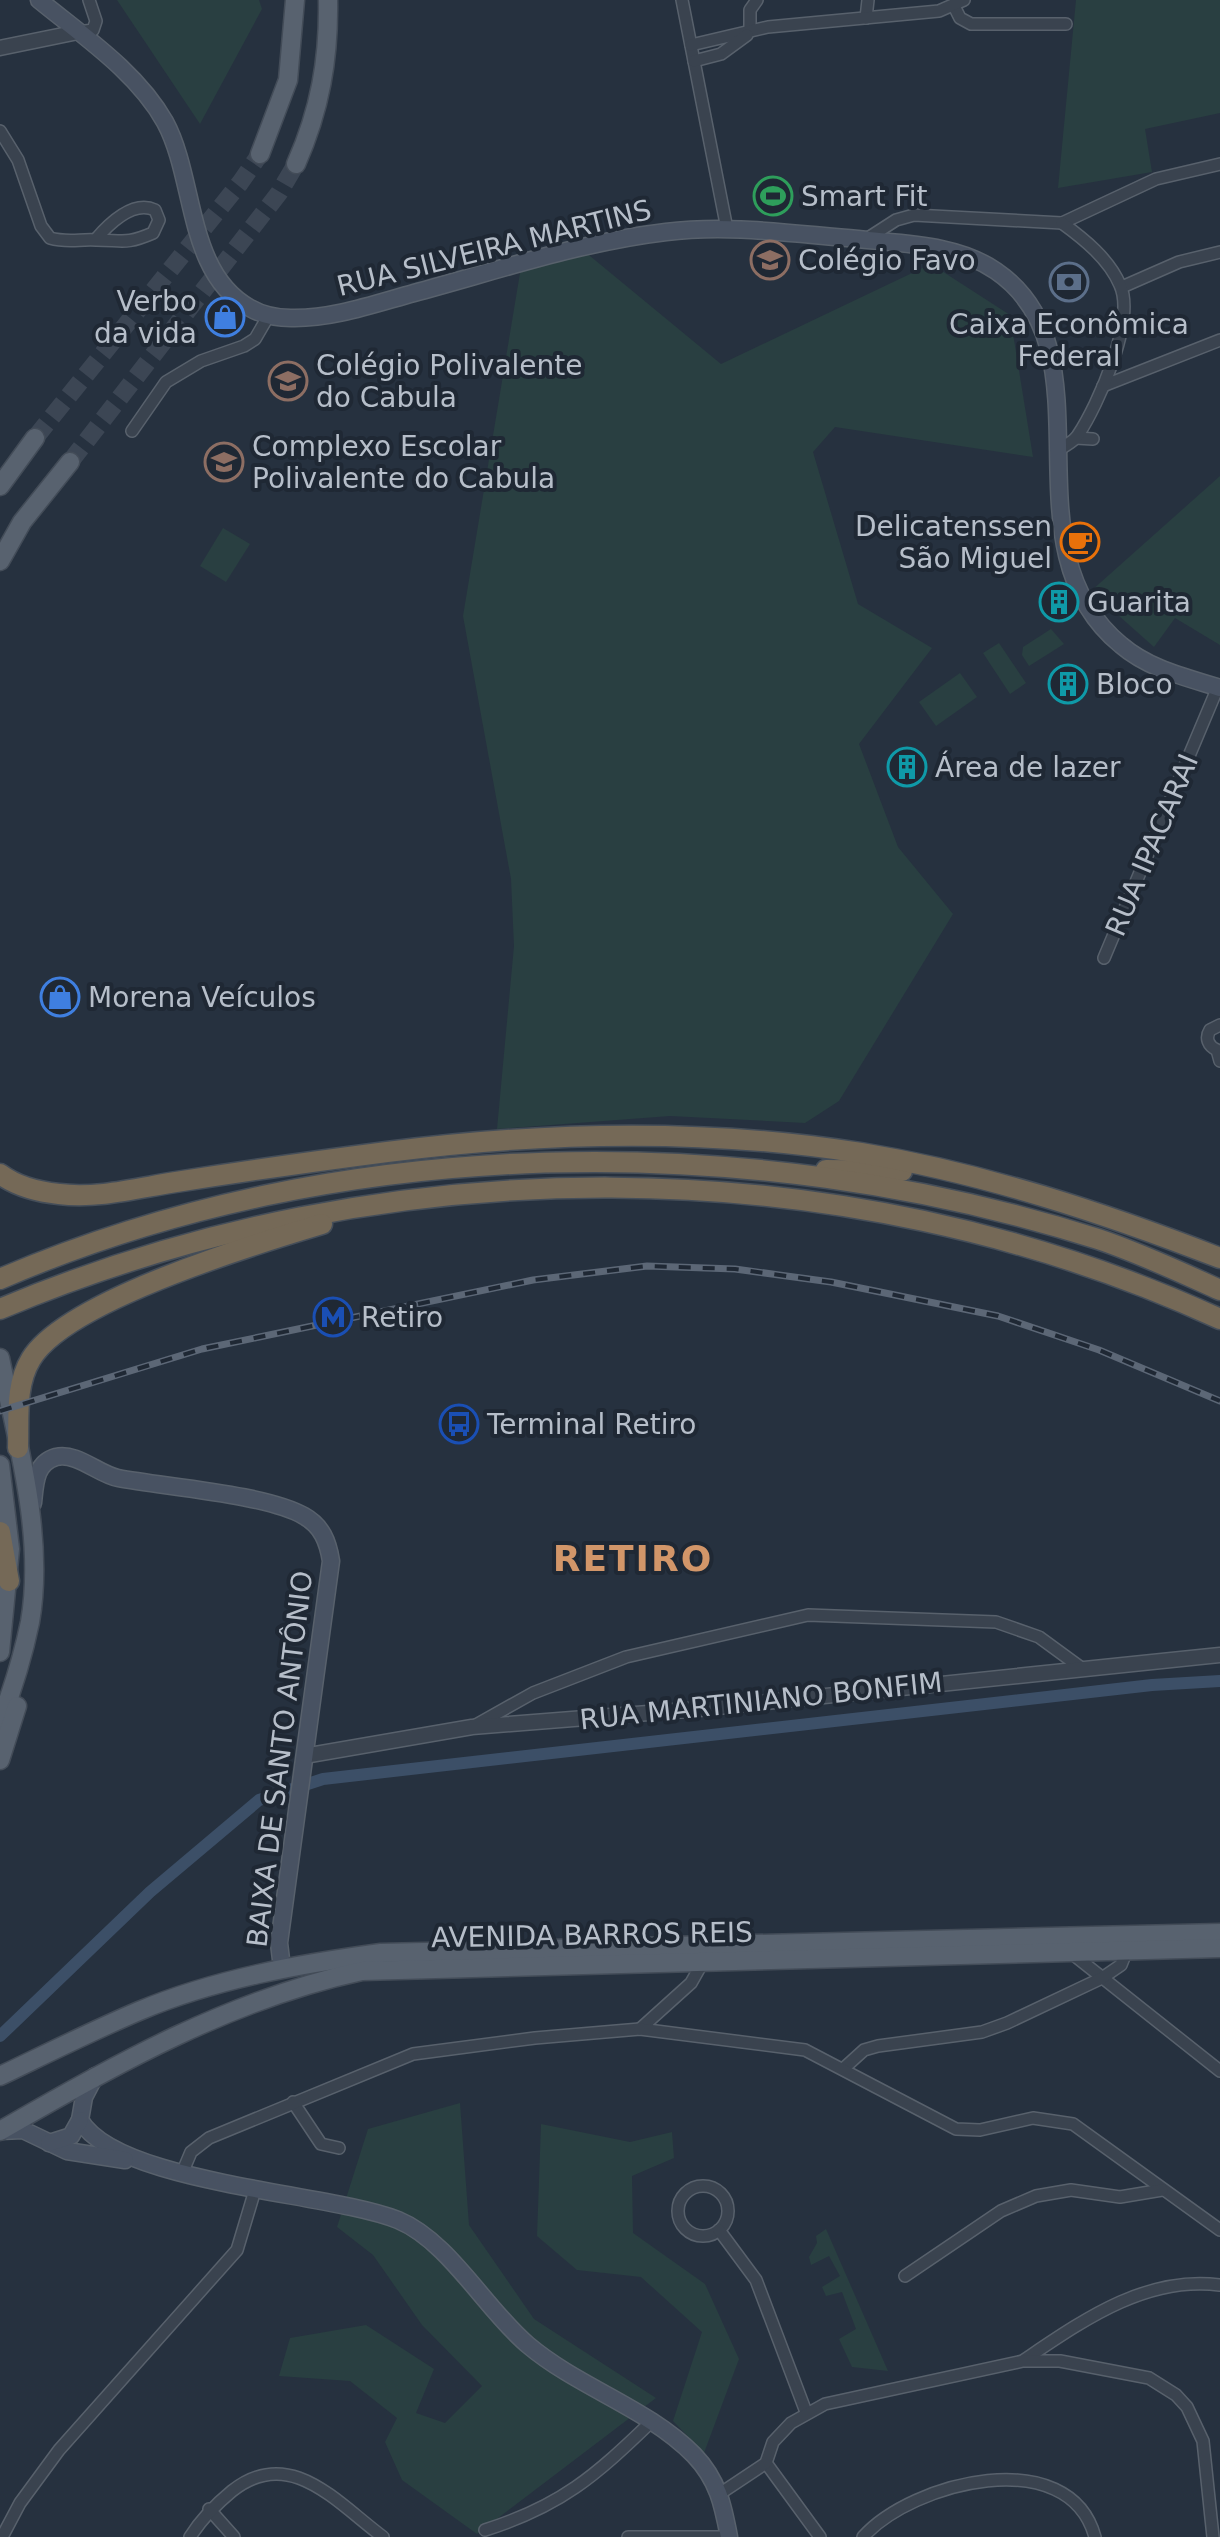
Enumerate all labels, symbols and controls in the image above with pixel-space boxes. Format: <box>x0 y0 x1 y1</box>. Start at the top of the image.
sports icon: Smart Fit <box>752 175 794 217</box>
place label: Smart Fit <box>801 180 927 213</box>
street label: RUA SILVEIRA MARTINS <box>333 193 655 303</box>
school or university icon: Colégio Favo <box>749 239 791 281</box>
place label: Colégio Favo <box>798 244 976 277</box>
bank icon: Caixa Econômica Federal <box>1048 261 1090 303</box>
place label: Verbo da vida <box>94 285 197 350</box>
shop icon: Verbo da vida <box>204 296 246 338</box>
place label: Caixa Econômica Federal <box>949 308 1189 373</box>
place label: Colégio Polivalente do Cabula <box>316 349 583 414</box>
school or university icon: Colégio Polivalente do Cabula <box>267 360 309 402</box>
place label: Complexo Escolar Polivalente do Cabula <box>252 430 555 495</box>
school or university icon: Complexo Escolar Polivalente do Cabula <box>203 441 245 483</box>
place label: Delicatenssen São Miguel <box>855 510 1052 575</box>
cafe icon: Delicatenssen São Miguel <box>1059 521 1101 563</box>
building icon: Guarita <box>1038 581 1080 623</box>
place label: Guarita <box>1087 586 1191 619</box>
building icon: Bloco <box>1047 663 1089 705</box>
place label: Bloco <box>1096 668 1173 701</box>
building icon: Área de lazer <box>886 746 928 788</box>
street label: RUA IPACARAI <box>1099 749 1205 941</box>
place label: Área de lazer <box>935 750 1121 784</box>
shop icon: Morena Veículos <box>39 976 81 1018</box>
place label: Morena Veículos <box>88 981 316 1014</box>
metro station icon: Retiro <box>312 1296 354 1338</box>
place label: Retiro <box>361 1301 443 1334</box>
bus stop icon: Terminal Retiro <box>438 1403 480 1445</box>
place label: Terminal Retiro <box>486 1408 696 1441</box>
district label: RETIRO <box>553 1538 713 1579</box>
street label: BAIXA DE SANTO ANTÔNIO <box>240 1569 319 1949</box>
street label: RUA MARTINIANO BONFIM <box>578 1666 944 1736</box>
street label: AVENIDA BARROS REIS <box>431 1916 753 1954</box>

